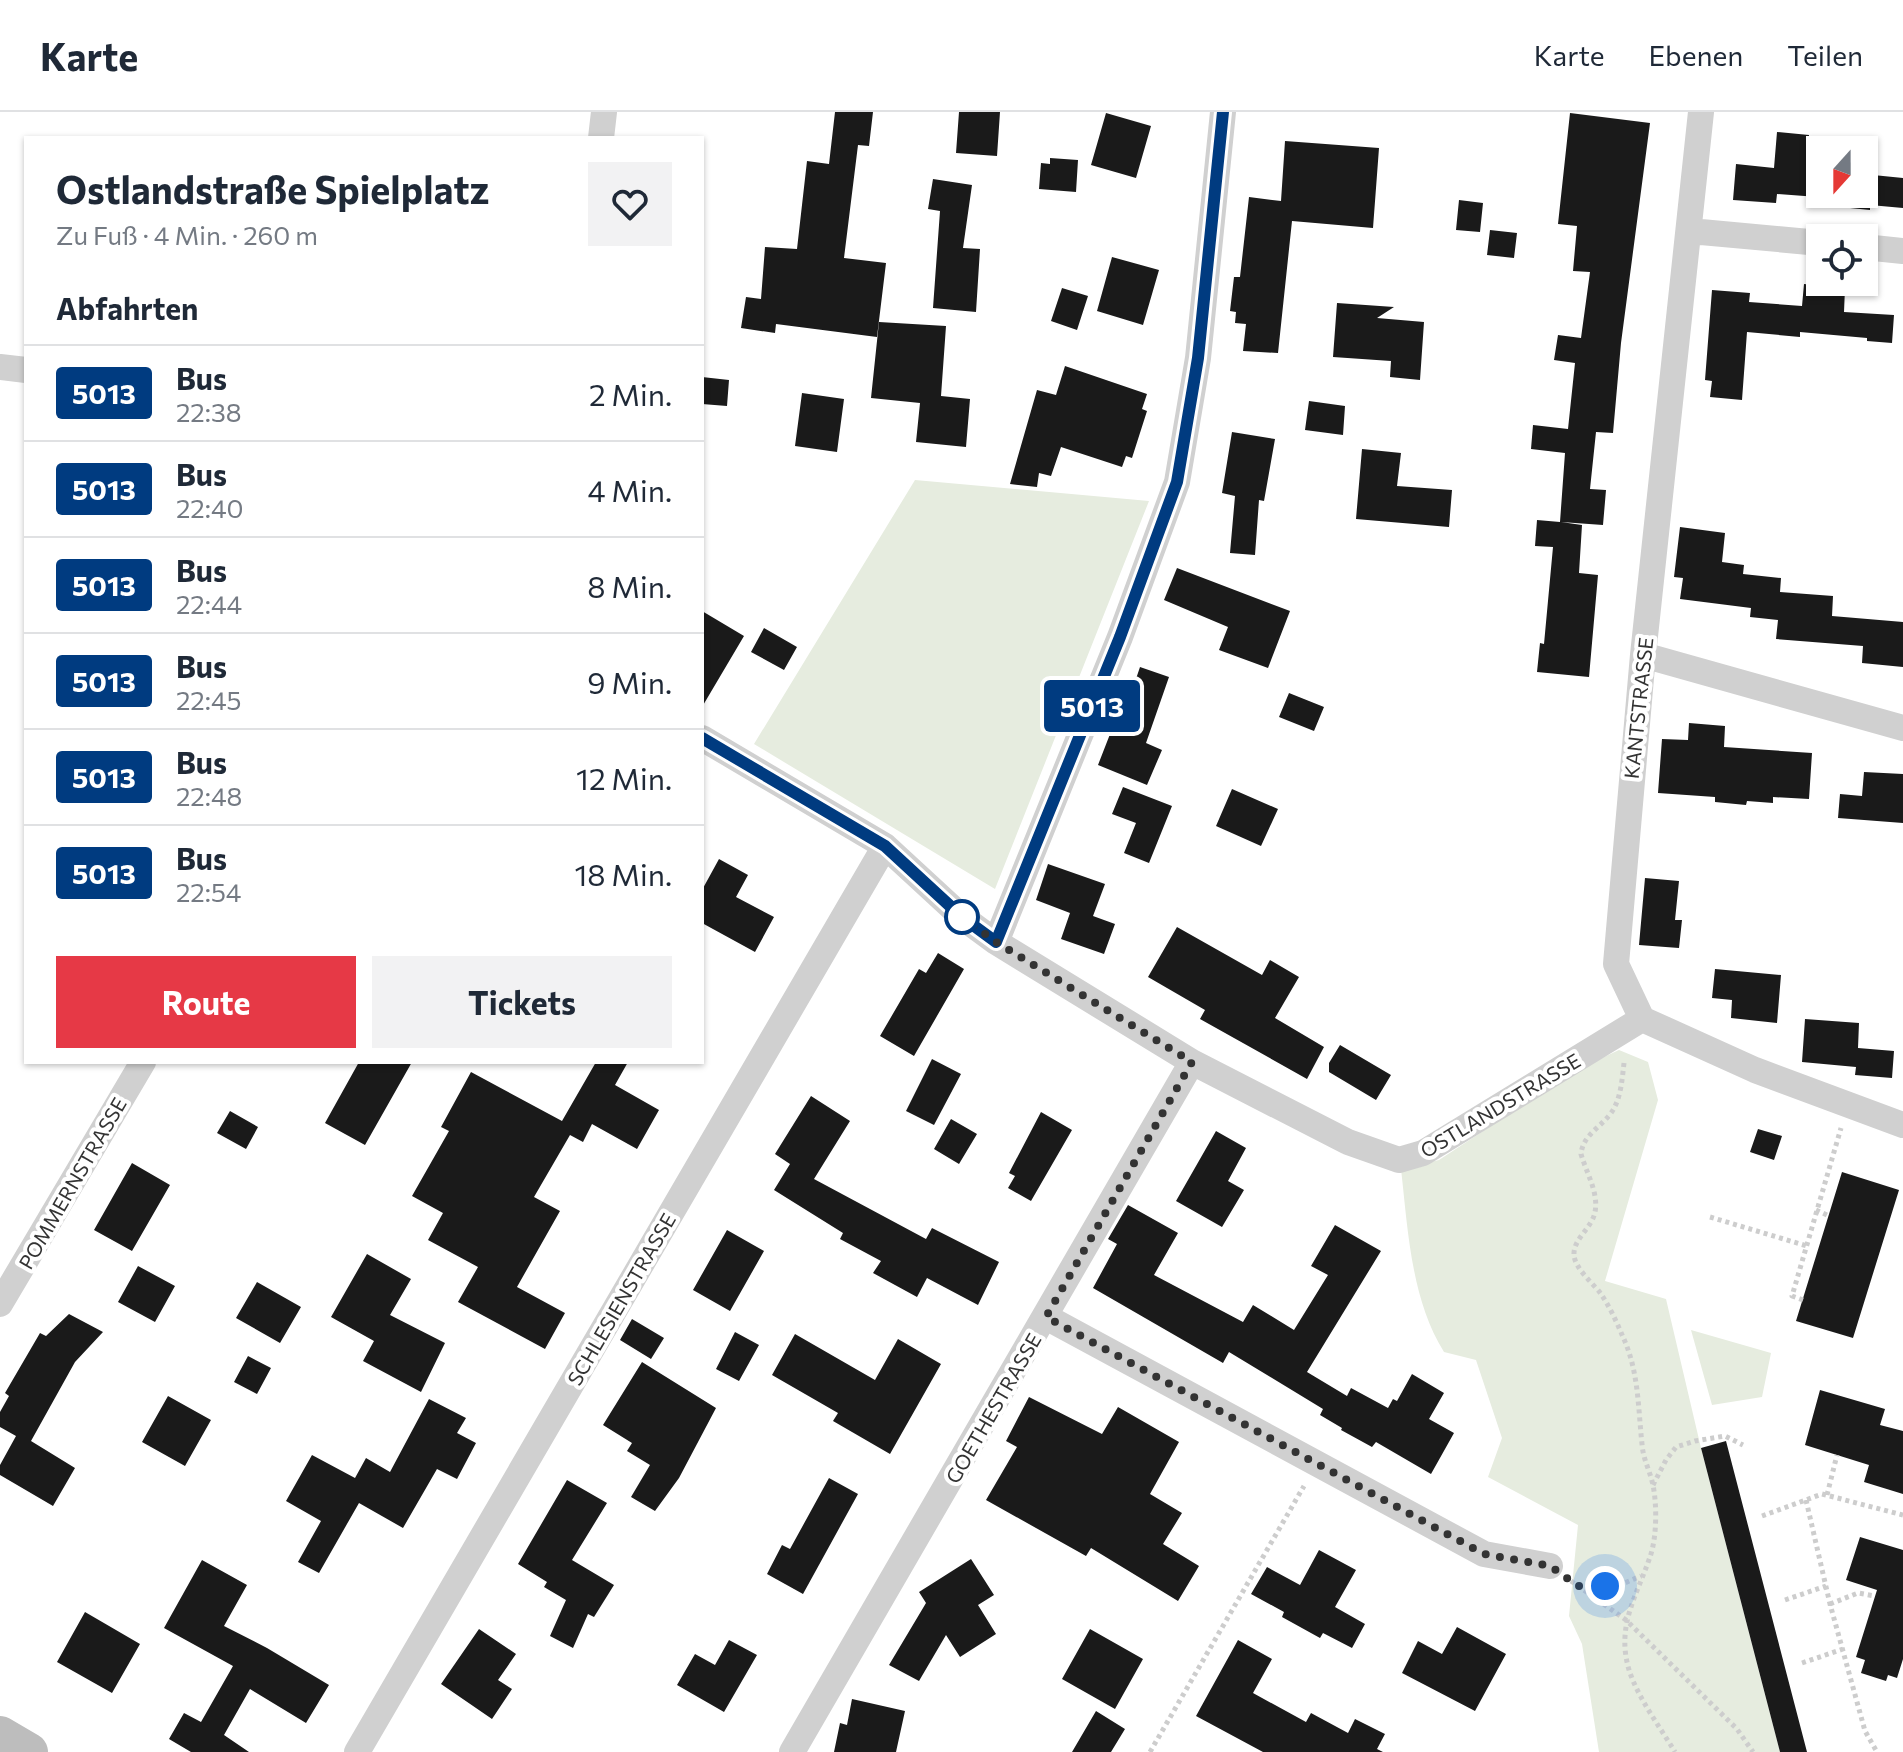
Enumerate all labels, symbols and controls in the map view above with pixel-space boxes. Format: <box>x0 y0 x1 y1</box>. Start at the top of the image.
text: Karte <box>40 32 138 79</box>
text: Karte <box>1534 38 1605 72</box>
text: Ebenen <box>1649 38 1743 72</box>
text: Teilen <box>1787 38 1863 72</box>
north arrow <box>1806 136 1878 208</box>
map controls <box>1806 136 1878 296</box>
button: heart <box>588 162 672 246</box>
text: Ostlandstraße Spielplatz <box>56 165 489 212</box>
text: Zu Fuß · 4 Min. · 260 m <box>56 219 318 250</box>
button: locate <box>1806 224 1878 296</box>
text: Abfahrten <box>56 289 198 326</box>
text: Bus <box>176 359 227 396</box>
text: 2 Min. <box>589 375 672 412</box>
text: 5013 <box>72 376 136 410</box>
text: 22:38 <box>176 396 242 427</box>
text: Bus <box>176 455 227 492</box>
text: 4 Min. <box>588 471 672 508</box>
text: 5013 <box>72 472 136 506</box>
text: 22:40 <box>176 492 243 523</box>
text: Bus <box>176 551 227 588</box>
text: 8 Min. <box>587 567 672 604</box>
text: 5013 <box>72 568 136 602</box>
text: 22:44 <box>176 588 242 619</box>
street label: KANTSTRASSE <box>1619 636 1657 780</box>
text: Bus <box>176 647 227 684</box>
text: 9 Min. <box>587 663 672 700</box>
text: 5013 <box>72 664 136 698</box>
line badge: 5013 <box>1036 680 1148 732</box>
text: 22:45 <box>176 684 241 715</box>
text: 5013 <box>1060 689 1124 723</box>
text: Bus <box>176 743 227 780</box>
text: 12 Min. <box>576 759 672 796</box>
text: 5013 <box>72 760 136 794</box>
text: 22:48 <box>176 780 242 811</box>
text: Bus <box>176 839 227 876</box>
text: 18 Min. <box>575 855 672 892</box>
text: 5013 <box>72 856 136 890</box>
text: 22:54 <box>176 876 241 907</box>
unlabelled marker <box>945 900 979 934</box>
button: Route <box>56 956 356 1048</box>
button: Tickets <box>372 956 672 1048</box>
street label: OSTLANDSTRASSE <box>1416 1048 1584 1162</box>
street label: POMMERNSTRASSE <box>13 1093 131 1273</box>
street label: SCHLESIENSTRASSE <box>562 1209 680 1389</box>
street label: GOETHESTRASSE <box>940 1329 1046 1487</box>
your location <box>1585 1566 1625 1606</box>

